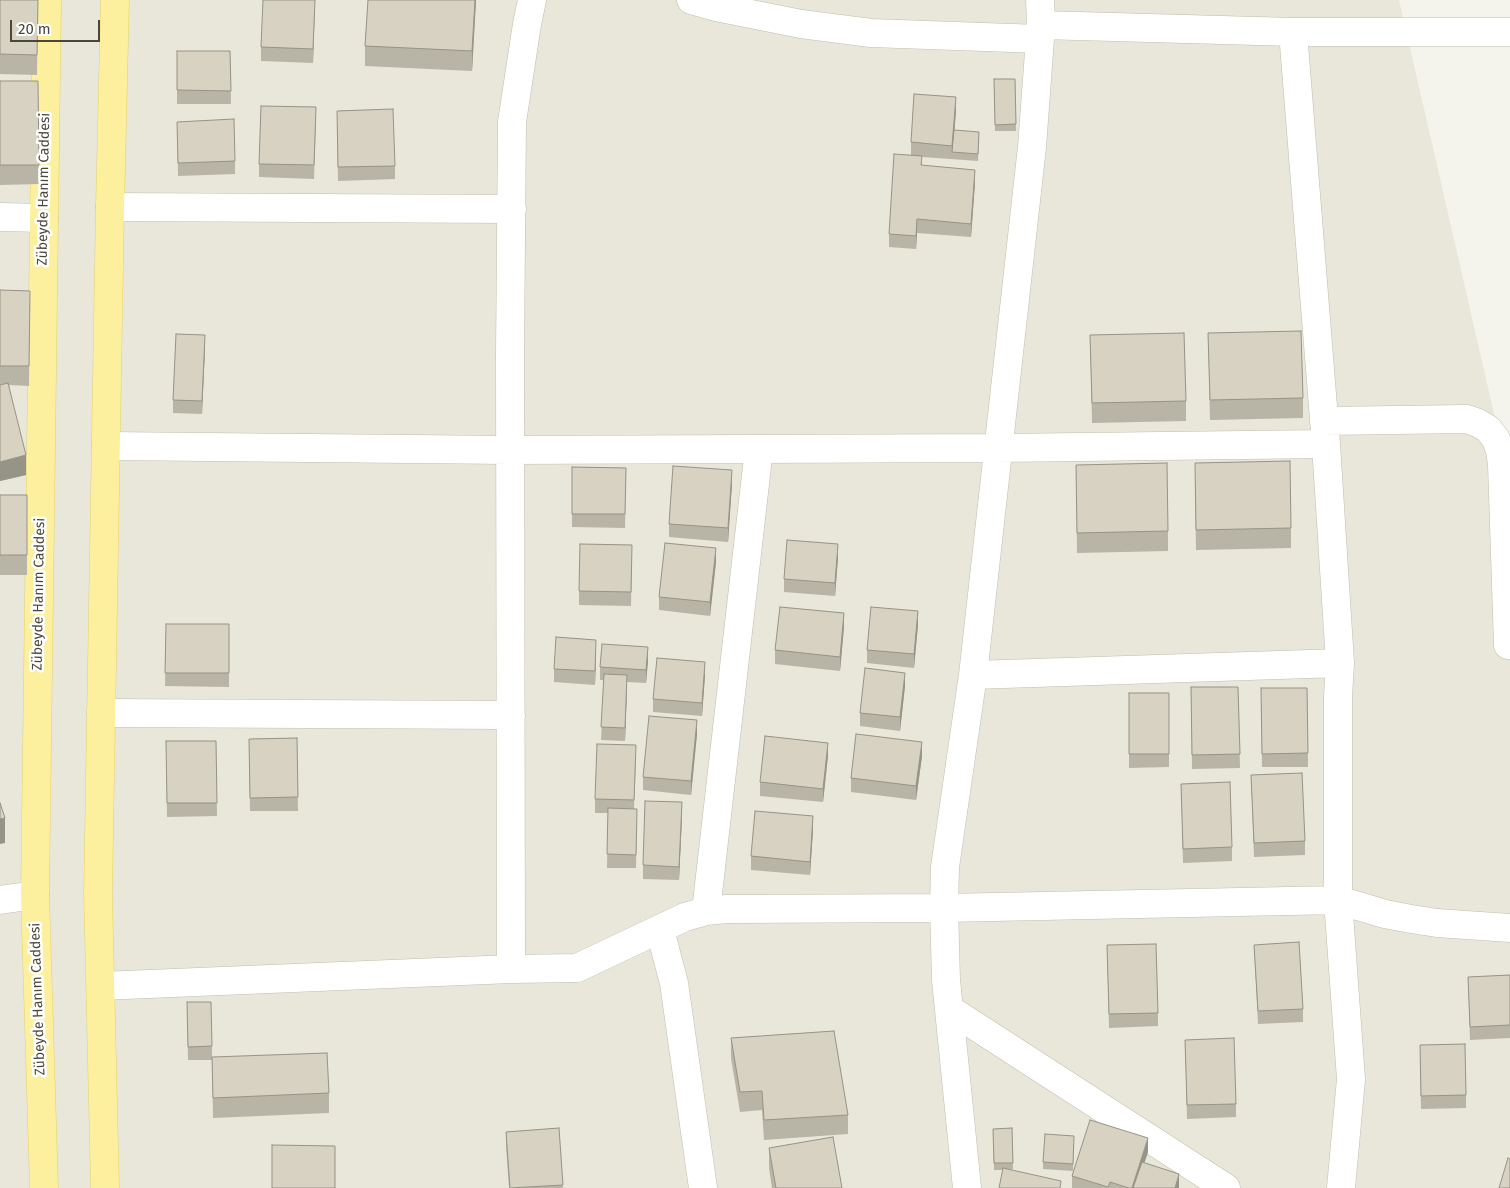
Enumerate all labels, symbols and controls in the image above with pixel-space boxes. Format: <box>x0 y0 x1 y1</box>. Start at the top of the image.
scale bar <box>12 10 102 42</box>
text: 20 m <box>18 20 51 38</box>
street label: Zübeyde Hanım Caddesi <box>34 112 54 266</box>
street label: Zübeyde Hanım Caddesi <box>29 517 49 671</box>
street label: Zübeyde Hanım Caddesi <box>27 922 49 1076</box>

